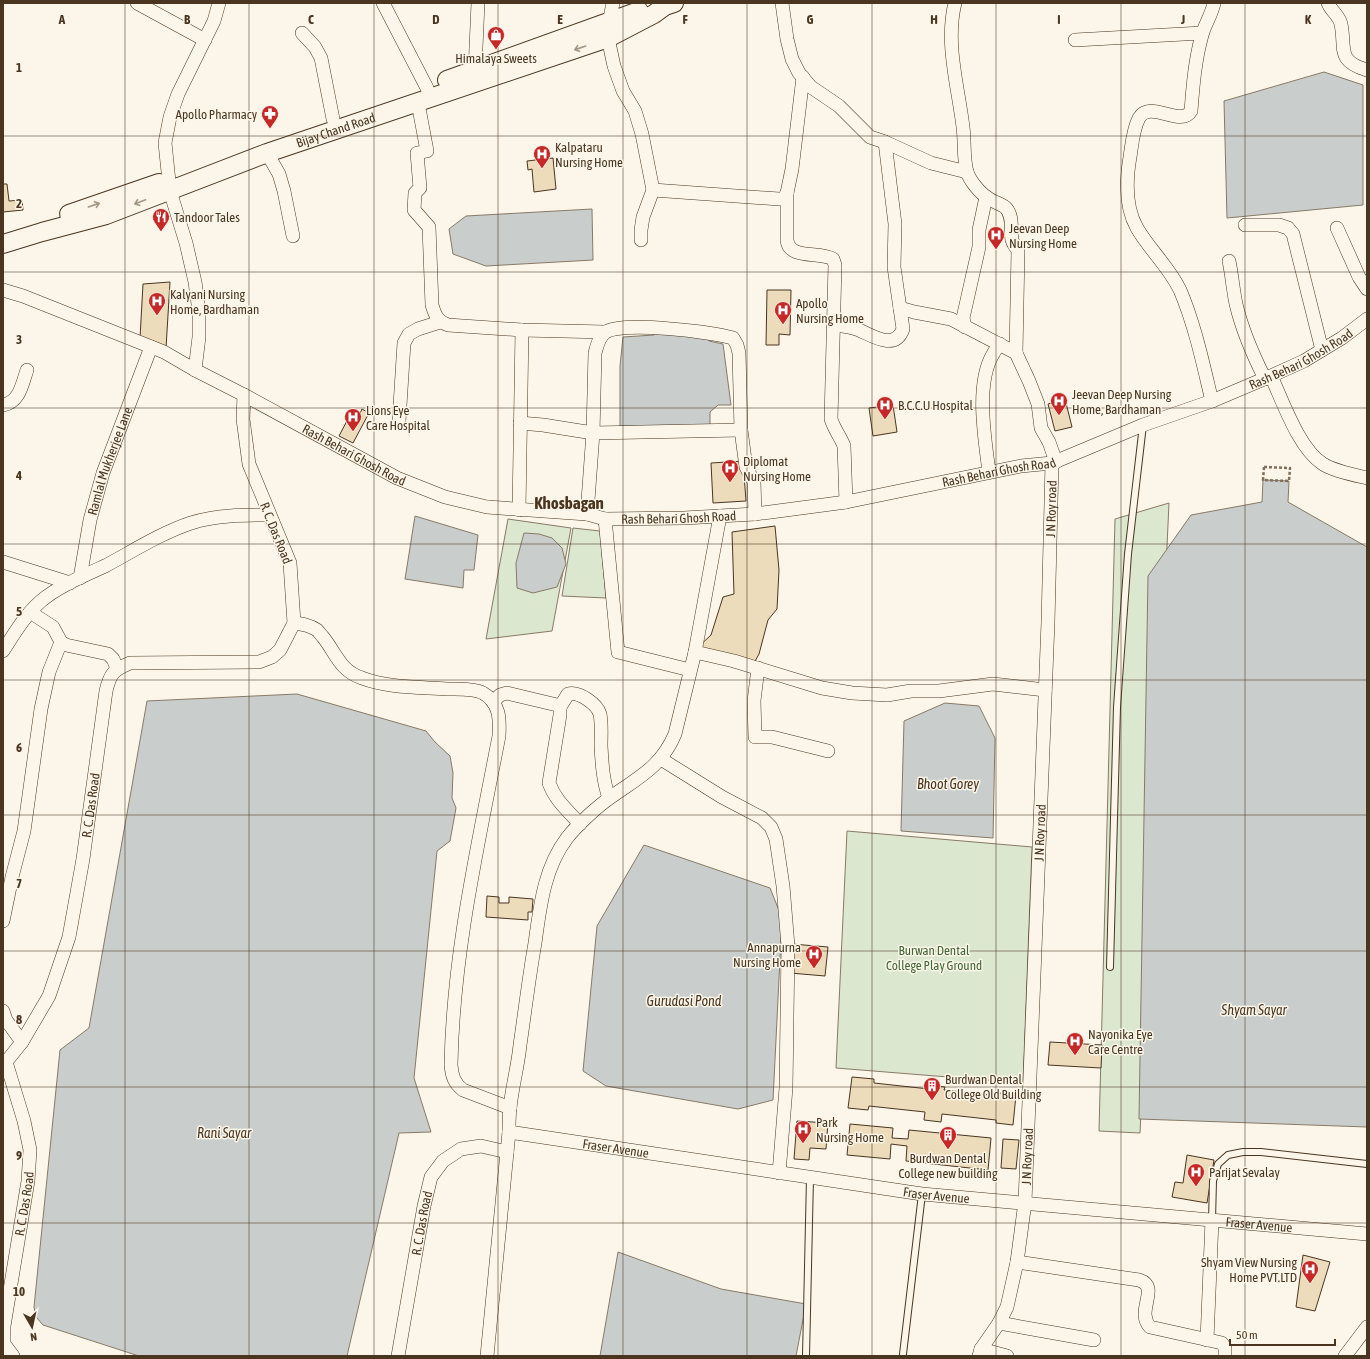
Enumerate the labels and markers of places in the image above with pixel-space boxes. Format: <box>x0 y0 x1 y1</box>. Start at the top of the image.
shop icon: Himalaya Sweets <box>486 25 506 50</box>
place label: Himalaya Sweets <box>455 51 537 66</box>
pharmacy icon: Apollo Pharmacy <box>260 104 280 129</box>
place label: Apollo Pharmacy <box>176 107 258 122</box>
place label: Kalpataru Nursing Home <box>555 140 623 170</box>
hospital icon: Kalpataru Nursing Home <box>532 144 552 169</box>
restaurant icon: Tandoor Tales <box>151 207 171 232</box>
place label: Tandoor Tales <box>174 210 240 225</box>
place label: Jeevan Deep Nursing Home <box>1009 221 1077 251</box>
hospital icon: Jeevan Deep Nursing Home <box>986 225 1006 250</box>
place label: Kalyani Nursing Home, Bardhaman <box>170 287 259 317</box>
hospital icon: Kalyani Nursing Home, Bardhaman <box>147 291 167 316</box>
place label: Apollo Nursing Home <box>796 296 864 326</box>
hospital icon: Apollo Nursing Home <box>773 300 793 325</box>
place label: Jeevan Deep Nursing Home, Bardhaman <box>1072 387 1172 417</box>
hospital icon: Jeevan Deep Nursing Home, Bardhaman <box>1049 391 1069 416</box>
hospital icon: B.C.C.U Hospital <box>875 395 895 420</box>
place label: B.C.C.U Hospital <box>898 398 973 413</box>
place label: Lions Eye Care Hospital <box>366 403 431 433</box>
hospital icon: Lions Eye Care Hospital <box>343 407 363 432</box>
place label: Diplomat Nursing Home <box>743 454 811 484</box>
hospital icon: Diplomat Nursing Home <box>720 458 740 483</box>
place label: Annapurna Nursing Home <box>733 940 801 970</box>
hospital icon: Annapurna Nursing Home <box>804 944 824 969</box>
place label: Nayonika Eye Care Centre <box>1088 1027 1153 1057</box>
hospital icon: Nayonika Eye Care Centre <box>1065 1031 1085 1056</box>
place label: Burdwan Dental College Old Building <box>945 1072 1042 1102</box>
building icon: Burdwan Dental College Old Building <box>922 1076 942 1101</box>
place label: Park Nursing Home <box>816 1115 884 1145</box>
hospital icon: Park Nursing Home <box>793 1119 813 1144</box>
building icon: Burdwan Dental College new building <box>938 1125 958 1150</box>
place label: Burdwan Dental College new building <box>898 1151 998 1181</box>
hospital icon: Parijat Sevalay <box>1186 1162 1206 1187</box>
place label: Parijat Sevalay <box>1209 1165 1281 1180</box>
place label: Shyam View Nursing Home PVT.LTD <box>1201 1255 1297 1285</box>
hospital icon: Shyam View Nursing Home PVT.LTD <box>1300 1259 1320 1284</box>

